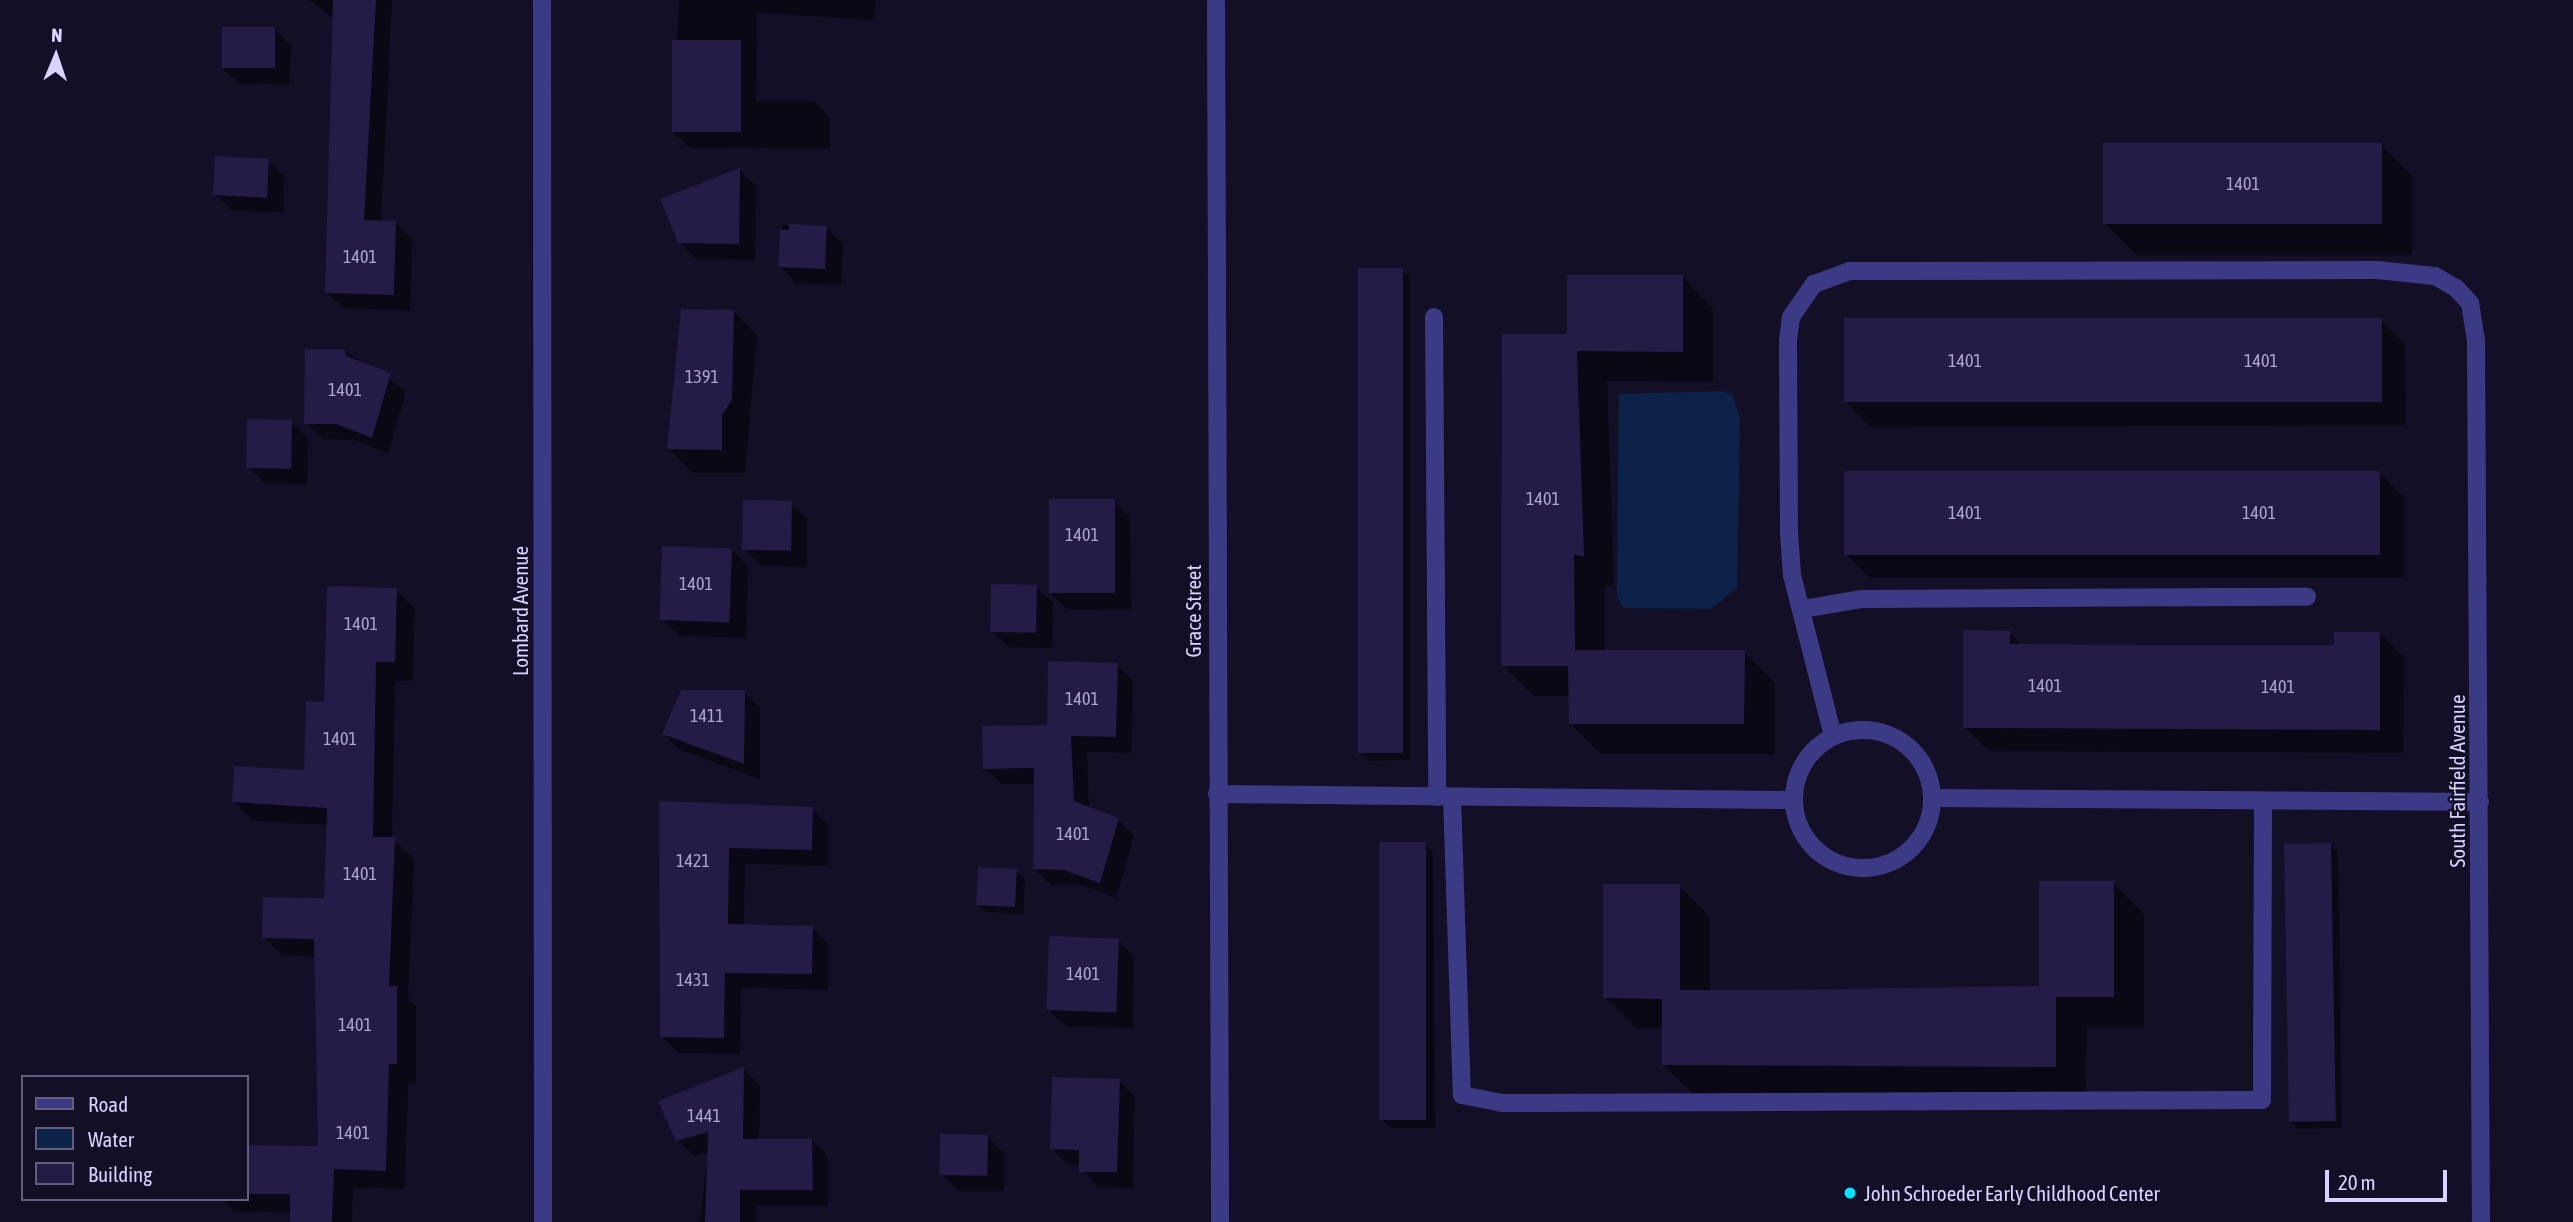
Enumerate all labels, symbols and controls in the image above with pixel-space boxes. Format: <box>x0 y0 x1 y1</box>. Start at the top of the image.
north arrow <box>21 21 91 91</box>
text: N <box>51 24 63 46</box>
house number: 1401 <box>2226 173 2260 195</box>
house number: 1401 <box>343 246 377 268</box>
house number: 1401 <box>1948 350 1982 372</box>
house number: 1401 <box>2244 350 2278 372</box>
house number: 1391 <box>685 366 719 388</box>
house number: 1401 <box>328 379 362 401</box>
house number: 1401 <box>1526 488 1560 510</box>
house number: 1401 <box>1948 502 1982 524</box>
house number: 1401 <box>2242 502 2276 524</box>
house number: 1401 <box>1065 524 1099 546</box>
street label: Lombard Avenue <box>507 546 533 676</box>
street label: Grace Street <box>1180 565 1206 657</box>
house number: 1401 <box>679 573 713 595</box>
house number: 1401 <box>344 613 378 635</box>
house number: 1401 <box>2028 675 2062 697</box>
house number: 1401 <box>2261 676 2295 698</box>
house number: 1401 <box>1065 688 1099 710</box>
street label: South Fairfield Avenue <box>2444 694 2470 868</box>
house number: 1411 <box>690 705 724 727</box>
house number: 1401 <box>323 728 357 750</box>
house number: 1401 <box>1056 823 1090 845</box>
house number: 1421 <box>676 850 710 872</box>
house number: 1401 <box>343 863 377 885</box>
house number: 1401 <box>1066 963 1100 985</box>
house number: 1431 <box>676 969 710 991</box>
house number: 1401 <box>338 1014 372 1036</box>
legend <box>21 1075 248 1201</box>
text: Road <box>88 1092 128 1116</box>
house number: 1441 <box>687 1105 721 1127</box>
house number: 1401 <box>336 1122 370 1144</box>
text: Water <box>88 1127 134 1151</box>
scale bar <box>2328 1156 2450 1200</box>
text: Building <box>88 1162 152 1186</box>
text: 20 m <box>2338 1170 2376 1194</box>
place label: John Schroeder Early Childhood Center <box>1864 1180 2160 1206</box>
marker: John Schroeder Early Childhood Center <box>1842 1185 1858 1201</box>

